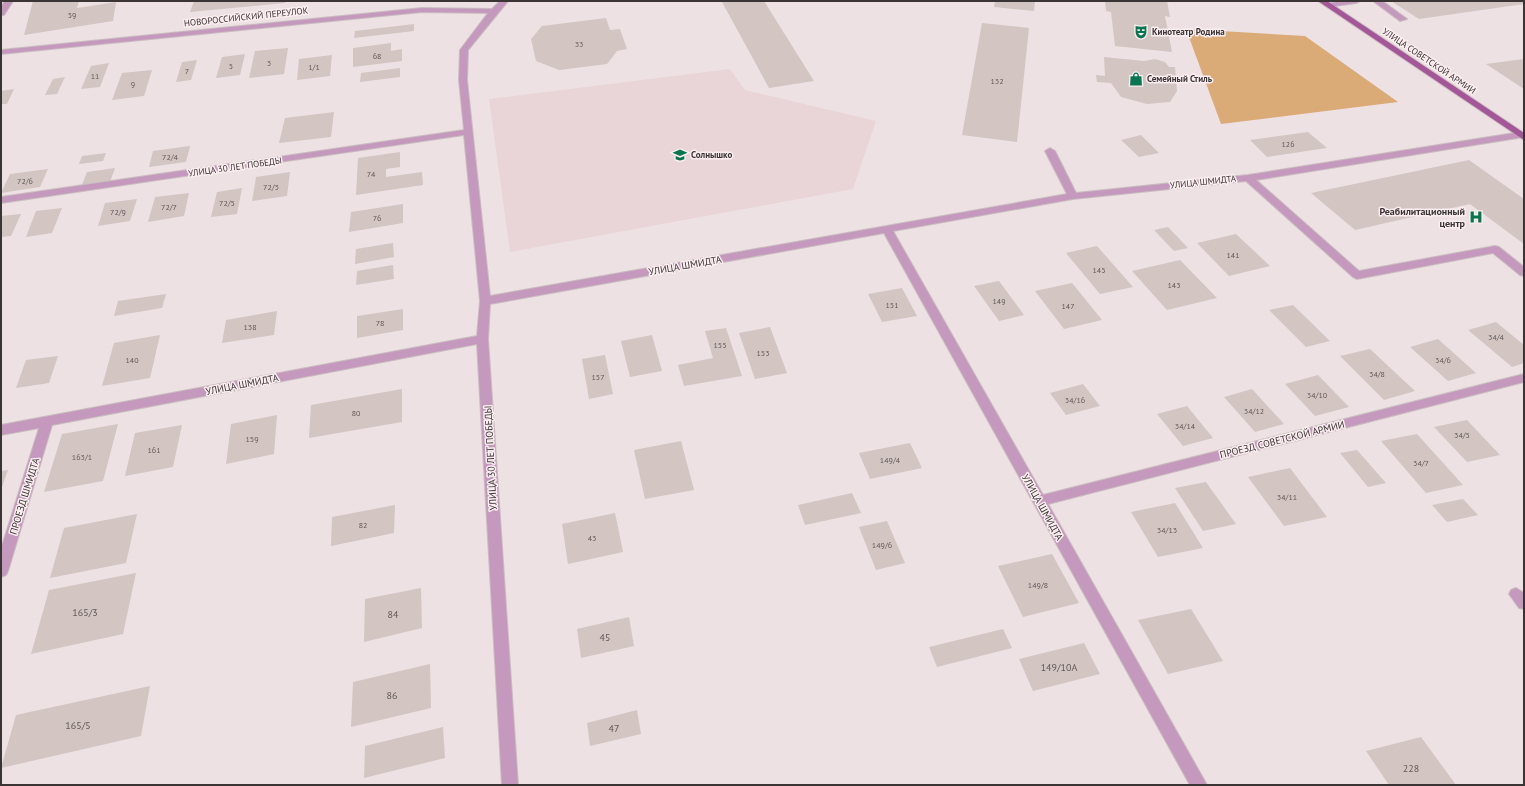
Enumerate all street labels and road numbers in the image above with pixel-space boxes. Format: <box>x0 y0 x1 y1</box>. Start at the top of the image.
street label: НОВОРОССИЙСКИЙ ПЕРЕУЛОК <box>183 4 309 28</box>
street label: УЛИЦА СОВЕТСКОЙ АРМИИ <box>1381 25 1478 96</box>
street label: УЛИЦА 30 ЛЕТ ПОБЕДЫ <box>187 154 282 179</box>
street label: УЛИЦА ШМИДТА <box>1169 172 1237 190</box>
street label: УЛИЦА ШМИДТА <box>648 253 723 278</box>
street label: УЛИЦА ШМИДТА <box>205 371 280 398</box>
street label: УЛИЦА 30 ЛЕТ ПОБЕДЫ <box>481 405 500 511</box>
street label: ПРОЕЗД СОВЕТСКОЙ АРМИИ <box>1218 418 1346 461</box>
street label: ПРОЕЗД ШМИДТА <box>7 456 42 536</box>
street label: УЛИЦА ШМИДТА <box>1019 472 1066 543</box>

